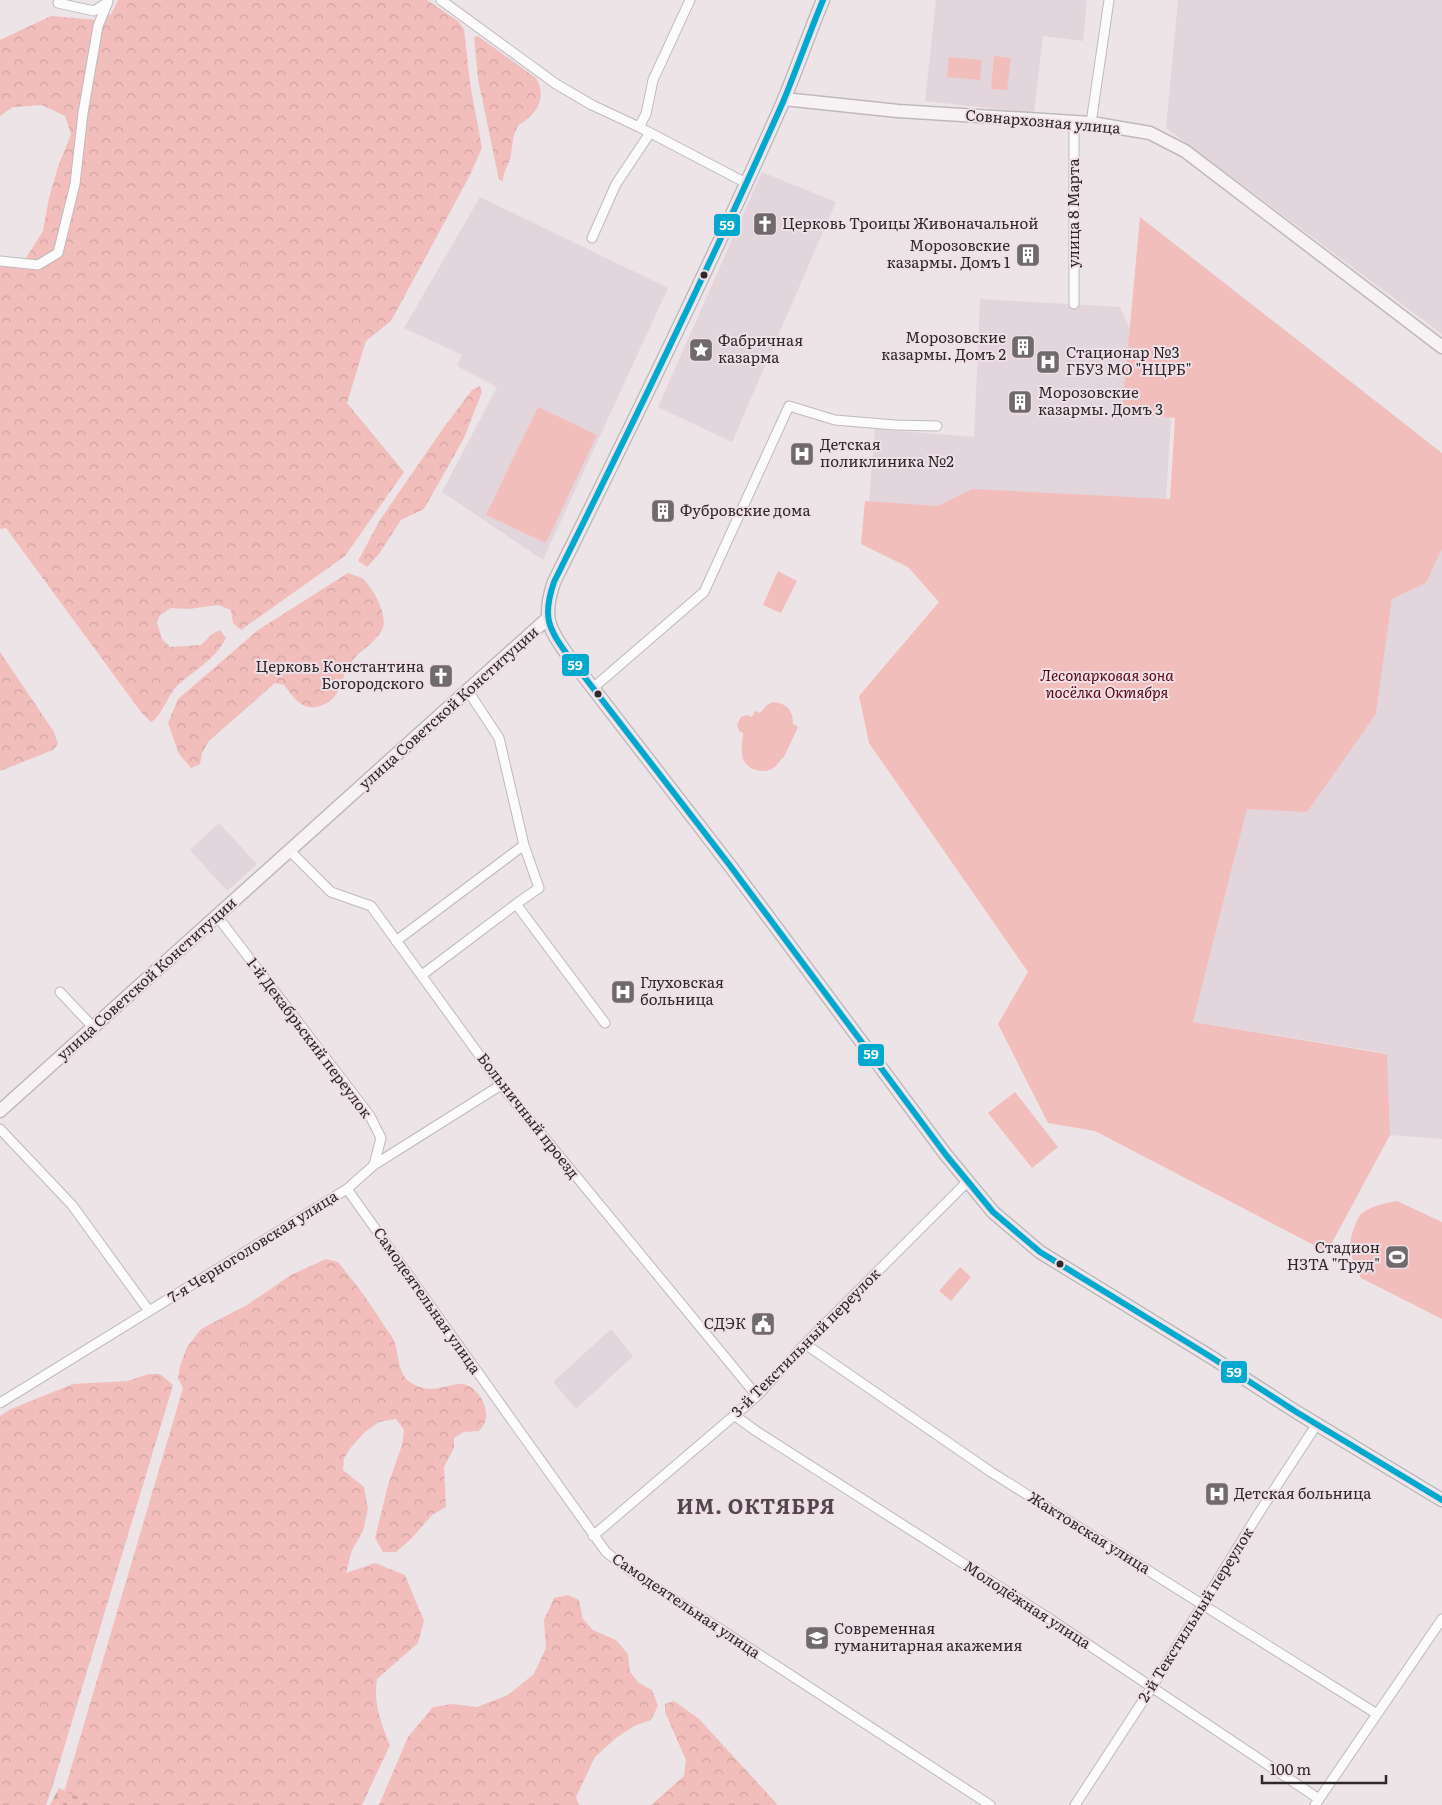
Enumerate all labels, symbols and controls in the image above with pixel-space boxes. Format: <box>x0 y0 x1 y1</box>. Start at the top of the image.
street label: Совнархозная улица <box>965 102 1123 139</box>
street label: улица 8 Марта <box>1061 157 1084 268</box>
church icon: Церковь Троицы Живоначальной <box>752 211 778 237</box>
place label: Церковь Троицы Живоначальной <box>782 211 1039 234</box>
line badge: 59 <box>713 213 741 237</box>
text: 59 <box>719 214 735 234</box>
place label: Морозовские казармы. Домъ 1 <box>887 233 1010 273</box>
building icon: Морозовские казармы. Домъ 1 <box>1015 242 1041 268</box>
unlabelled marker <box>699 270 709 280</box>
place label: Морозовские казармы. Домъ 2 <box>881 325 1006 365</box>
place label: Фабричная казарма <box>718 328 803 368</box>
building icon: Морозовские казармы. Домъ 2 <box>1010 334 1036 360</box>
place icon: Фабричная казарма <box>688 337 714 363</box>
place label: Стационар №3 ГБУЗ МО "НЦРБ" <box>1066 340 1192 380</box>
hospital icon: Стационар №3 ГБУЗ МО "НЦРБ" <box>1035 349 1061 375</box>
place label: Морозовские казармы. Домъ 3 <box>1038 380 1163 420</box>
building icon: Морозовские казармы. Домъ 3 <box>1007 389 1033 415</box>
place label: Детская поликлиника №2 <box>820 432 954 472</box>
hospital icon: Детская поликлиника №2 <box>789 441 815 467</box>
building icon: Фубровские дома <box>650 498 676 524</box>
place label: Фубровские дома <box>680 498 811 521</box>
street label: улица Советской Конституции <box>353 620 543 794</box>
line badge: 59 <box>561 653 590 677</box>
place label: Церковь Константина Богородского <box>255 654 425 694</box>
text: 59 <box>567 654 583 674</box>
church icon: Церковь Константина Богородского <box>428 663 454 689</box>
park label: Лесопарковая зона посёлка Октября <box>1040 663 1174 703</box>
unlabelled marker <box>593 689 603 699</box>
street label: улица Советской Конституции <box>51 891 241 1065</box>
street label: 1-й Декабрьский переулок <box>242 952 378 1122</box>
place label: Глуховская больница <box>640 970 724 1010</box>
hospital icon: Глуховская больница <box>610 979 636 1005</box>
line badge: 59 <box>857 1043 885 1067</box>
text: 59 <box>863 1043 879 1063</box>
street label: Больничный проезд <box>473 1047 586 1183</box>
street label: 7-я Черноголовская улица <box>163 1183 343 1308</box>
street label: Самодеятельная улица <box>369 1222 488 1379</box>
place label: Стадион НЗТА "Труд" <box>1287 1235 1380 1275</box>
sports icon: Стадион НЗТА "Труд" <box>1384 1244 1410 1270</box>
unlabelled marker <box>1055 1259 1065 1269</box>
street label: 3-й Текстильный переулок <box>725 1262 885 1422</box>
place label: СДЭК <box>704 1311 746 1334</box>
public building icon: СДЭК <box>750 1311 776 1337</box>
line badge: 59 <box>1220 1360 1248 1384</box>
text: 59 <box>1226 1361 1242 1381</box>
hospital icon: Детская больница <box>1204 1481 1230 1507</box>
place label: Детская больница <box>1234 1481 1372 1504</box>
street label: Жактовская улица <box>1024 1485 1156 1579</box>
district label: ИМ. ОКТЯБРЯ <box>676 1490 836 1520</box>
street label: 2-й Текстильный переулок <box>1131 1522 1258 1706</box>
street label: Самодеятельная улица <box>608 1546 766 1664</box>
street label: Молодёжная улица <box>960 1554 1097 1654</box>
place label: Современная гуманитарная акажемия <box>834 1616 1022 1656</box>
school or university icon: Современная гуманитарная акажемия <box>804 1625 830 1651</box>
scale bar <box>1262 1752 1386 1784</box>
text: 100 m <box>1270 1757 1311 1780</box>

